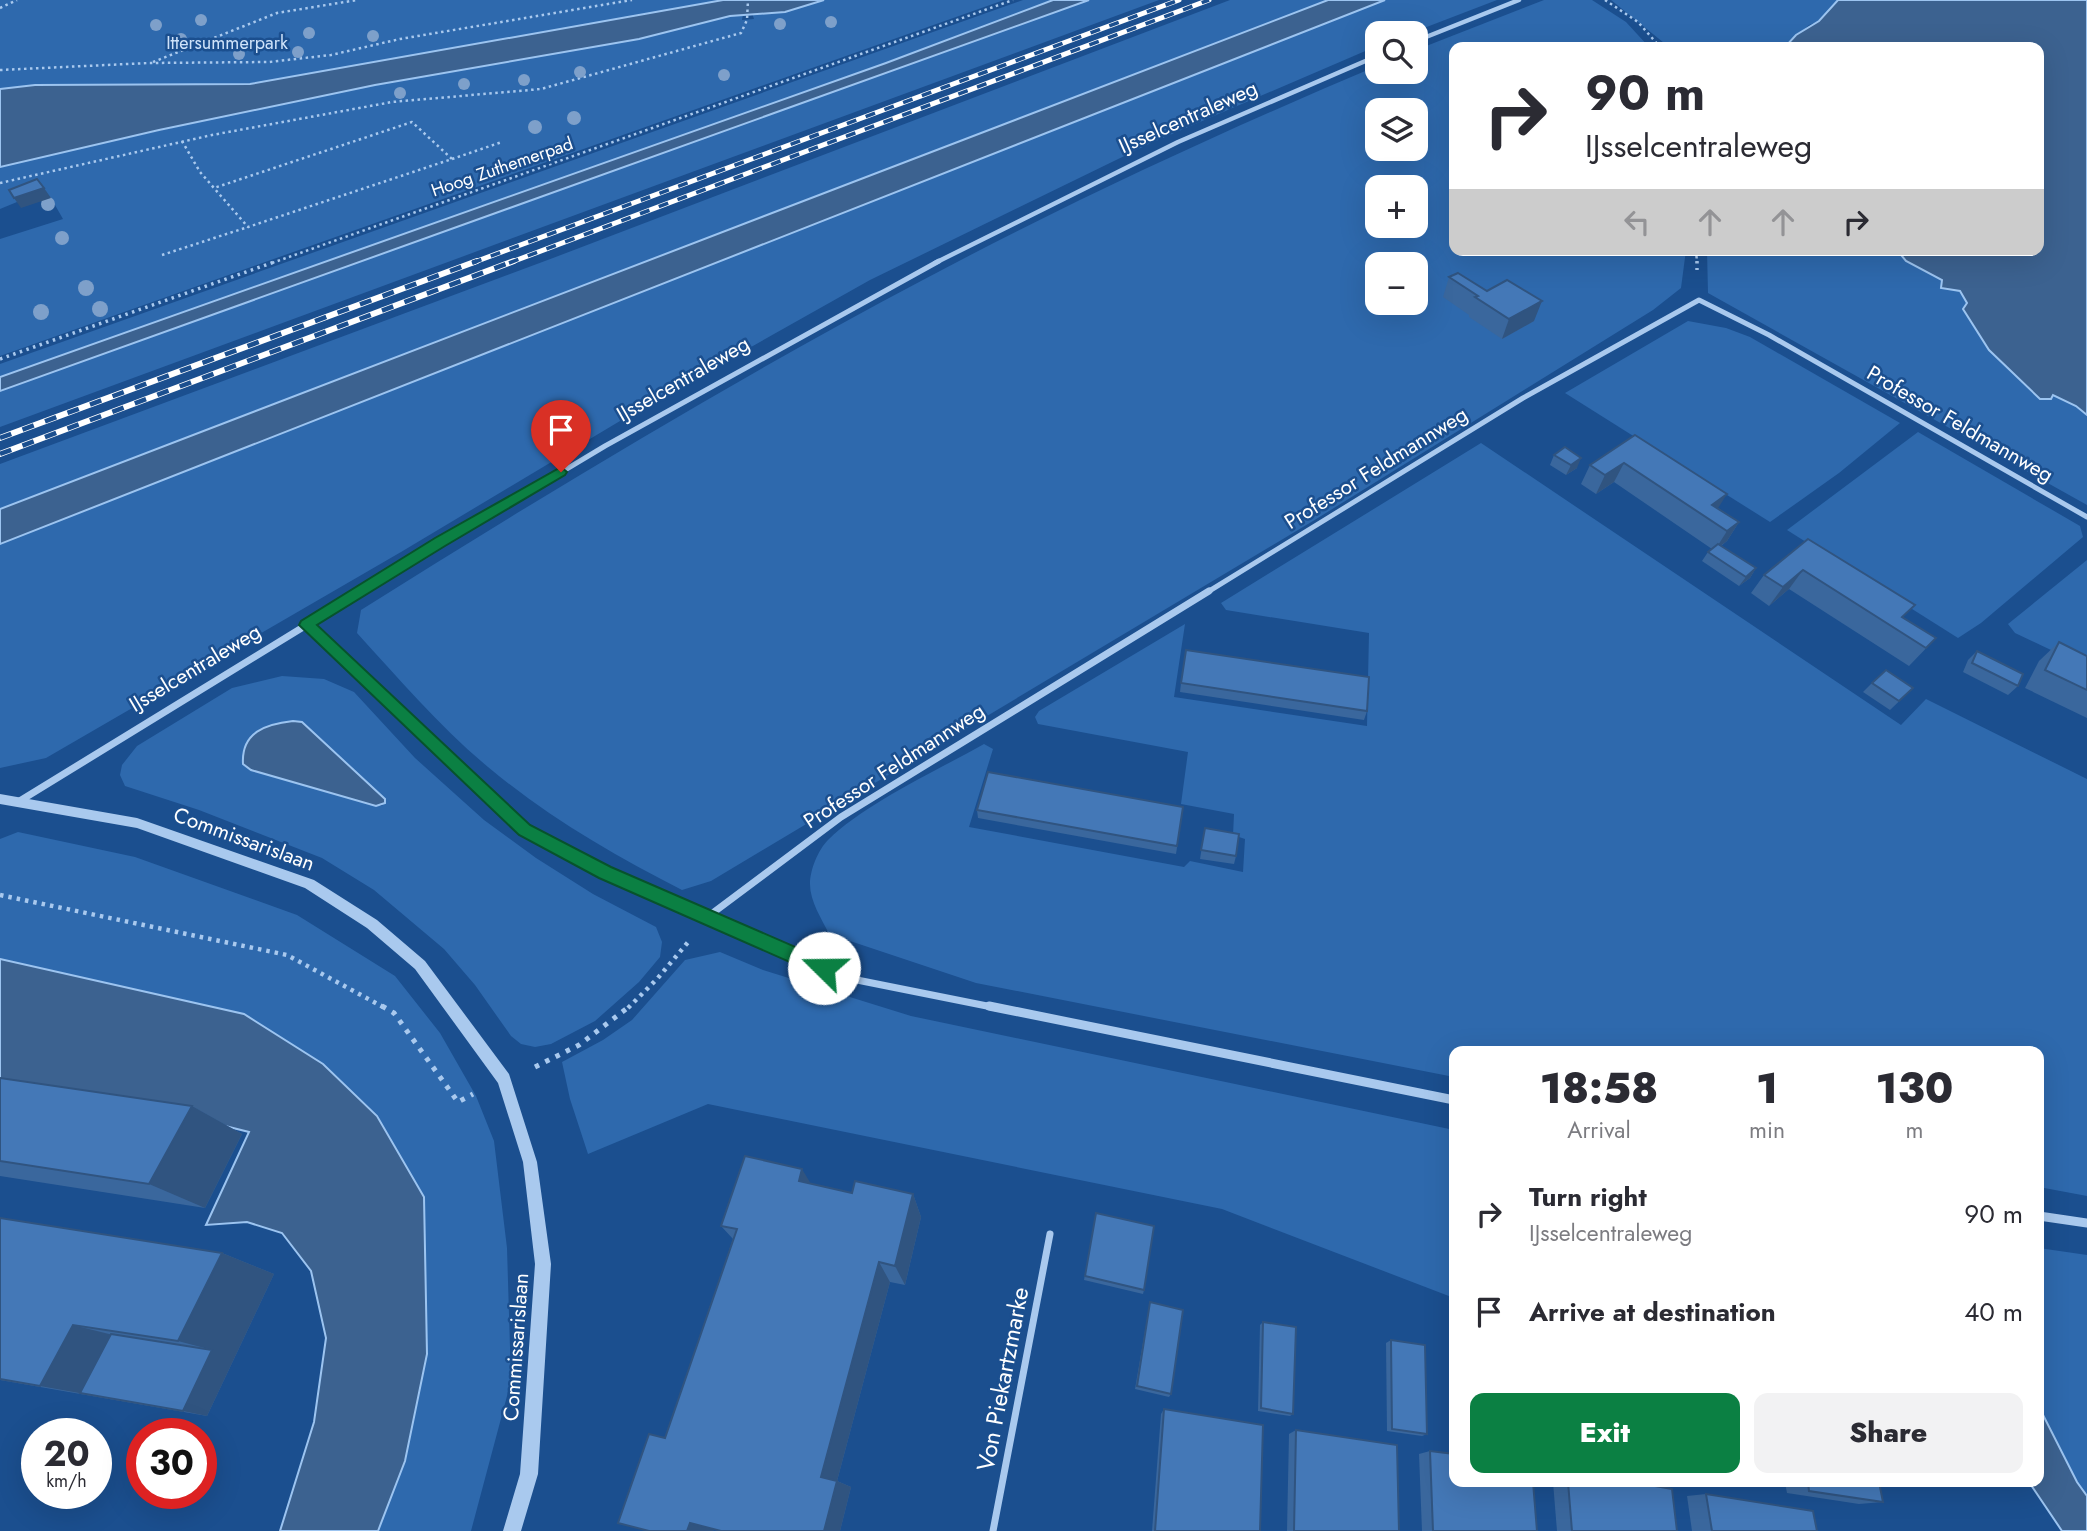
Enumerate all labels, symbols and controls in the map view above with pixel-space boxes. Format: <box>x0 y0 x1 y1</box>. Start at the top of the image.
map controls <box>1365 21 1428 315</box>
button: search <box>1365 21 1428 84</box>
park label: Ittersummerpark <box>166 30 288 56</box>
text: 90 m <box>1585 58 1705 128</box>
icon: right <box>1470 70 1561 161</box>
street label: IJsselcentraleweg <box>1114 73 1262 161</box>
button: layers <box>1365 98 1428 161</box>
text: IJsselcentraleweg <box>1585 123 1812 169</box>
street label: Hoog Zuthemerpad <box>428 131 576 203</box>
button: + <box>1365 175 1428 238</box>
icon: left <box>1618 203 1656 241</box>
icon: ahead <box>1691 203 1729 241</box>
icon: ahead <box>1764 203 1802 241</box>
icon: right <box>1837 203 1875 241</box>
button: − <box>1365 252 1428 315</box>
street label: IJsselcentraleweg <box>611 329 755 429</box>
street label: Professor Feldmannweg <box>1861 358 2059 490</box>
street label: Professor Feldmannweg <box>1279 399 1473 537</box>
pin <box>531 400 591 472</box>
icon: arrive <box>542 411 580 449</box>
street label: IJsselcentraleweg <box>123 617 267 719</box>
street label: Professor Feldmannweg <box>797 696 991 836</box>
street label: Commissarislaan <box>169 800 319 878</box>
position arrow <box>787 931 861 1005</box>
text: 18:58 <box>1540 1058 1658 1119</box>
text: 1 <box>1756 1058 1778 1119</box>
text: 130 <box>1876 1058 1953 1119</box>
text: Arrival <box>1567 1113 1631 1147</box>
text: min <box>1749 1113 1785 1147</box>
text: m <box>1906 1113 1923 1147</box>
text: Turn right <box>1529 1178 1647 1216</box>
icon: right <box>1470 1195 1508 1233</box>
text: 90 m <box>1964 1195 2023 1233</box>
text: IJsselcentraleweg <box>1529 1216 1692 1250</box>
street label: Commissarislaan <box>496 1272 536 1422</box>
street label: Von Piekartzmarke <box>968 1284 1038 1474</box>
icon: arrive <box>1470 1293 1508 1331</box>
text: Arrive at destination <box>1529 1293 1776 1331</box>
text: 40 m <box>1964 1293 2023 1331</box>
button: Exit <box>1470 1393 1740 1473</box>
button: Share <box>1754 1393 2023 1473</box>
speed limit sign: 30 <box>126 1418 217 1509</box>
text: 20 <box>43 1429 90 1479</box>
text: km/h <box>46 1468 87 1494</box>

